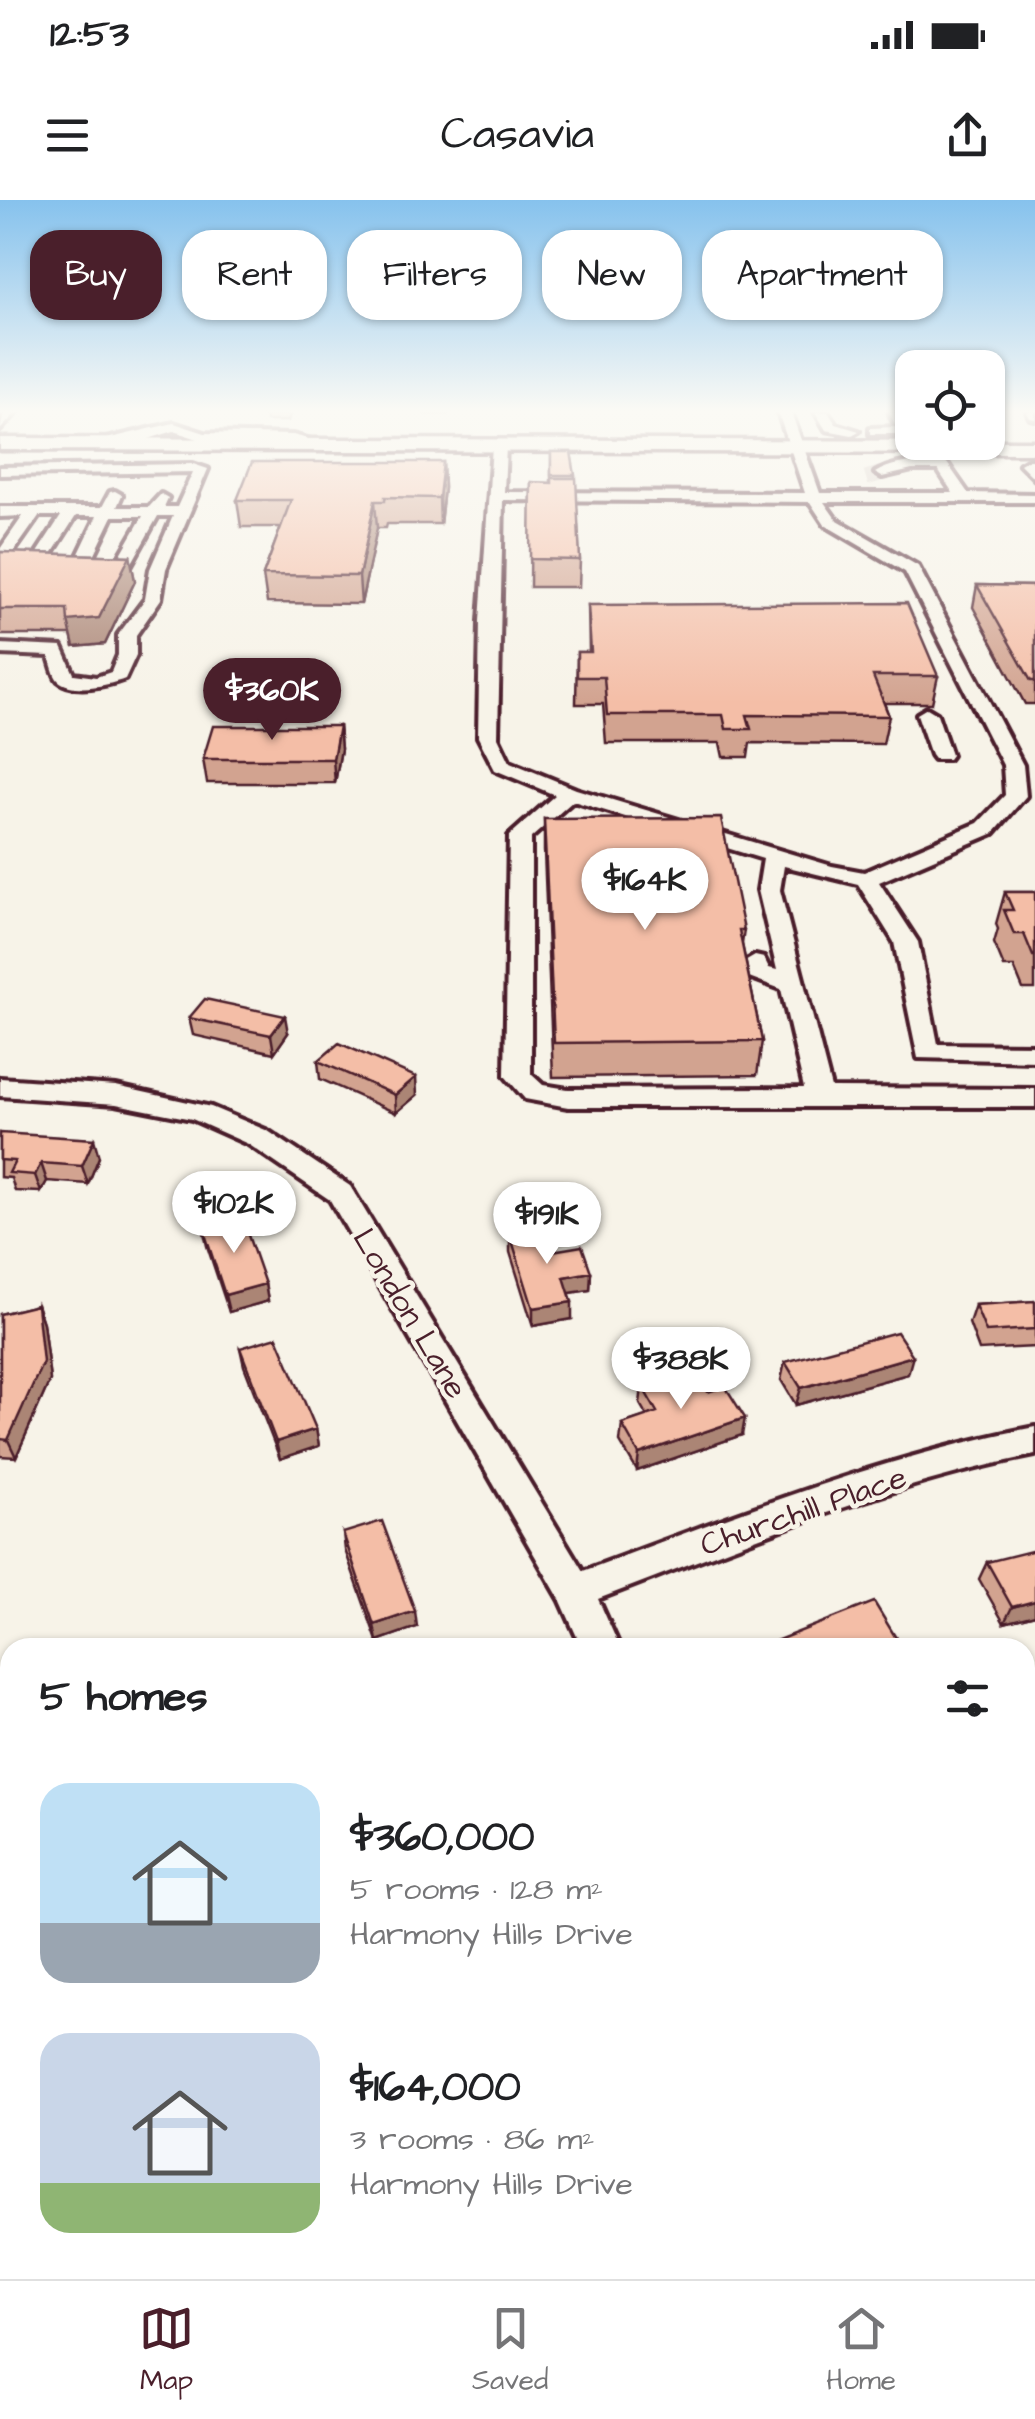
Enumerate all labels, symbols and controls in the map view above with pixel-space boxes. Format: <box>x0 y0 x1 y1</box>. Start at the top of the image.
text: 12:53 <box>50 9 129 61</box>
text: Casavia <box>441 104 594 166</box>
icon: menu <box>40 108 95 163</box>
icon: share <box>940 108 995 163</box>
chip: Buy <box>30 230 162 320</box>
chip: Rent <box>182 230 327 320</box>
chip: Filters <box>347 230 522 320</box>
chip: New <box>542 230 682 320</box>
chip: Apartment <box>702 230 943 320</box>
map controls <box>895 350 1005 460</box>
button: locate <box>895 350 1005 460</box>
pin: $360K <box>202 658 342 743</box>
text: $360K <box>225 668 319 713</box>
pin: $164K <box>575 848 715 933</box>
text: $164K <box>603 858 687 903</box>
pin: $102K <box>164 1171 304 1256</box>
text: $102K <box>194 1181 274 1226</box>
pin: $191K <box>477 1182 617 1267</box>
text: $191K <box>515 1192 579 1237</box>
street label: London Lane <box>341 1220 478 1407</box>
pin: $388K <box>611 1327 751 1412</box>
text: $388K <box>634 1337 728 1382</box>
street label: Churchill Place <box>694 1455 913 1568</box>
text: 5 homes <box>40 1669 207 1727</box>
icon: filters <box>940 1671 995 1726</box>
text: $360,000 <box>350 1809 535 1867</box>
icon: home <box>120 1823 240 1943</box>
text: 5 rooms · 128 m² <box>350 1867 603 1912</box>
text: Harmony Hills Drive <box>350 1912 633 1957</box>
text: $164,000 <box>350 2059 521 2117</box>
icon: home <box>120 2073 240 2193</box>
text: 3 rooms · 86 m² <box>350 2117 594 2162</box>
text: Harmony Hills Drive <box>350 2162 633 2207</box>
tab: Map <box>139 2301 194 2400</box>
tab: Saved <box>472 2301 548 2400</box>
tab: Home <box>826 2301 896 2400</box>

